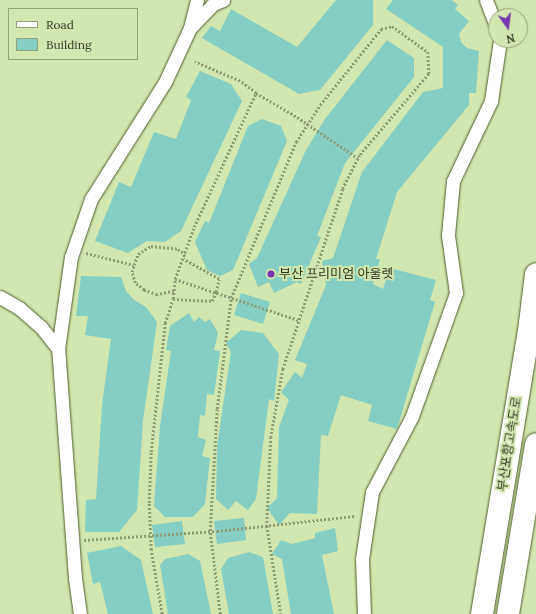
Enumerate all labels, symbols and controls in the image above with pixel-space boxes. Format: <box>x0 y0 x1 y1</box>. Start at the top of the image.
legend <box>8 8 138 60</box>
north arrow <box>488 8 528 48</box>
text: Road <box>46 17 74 32</box>
text: N <box>505 31 516 46</box>
text: Building <box>46 37 92 52</box>
place label: 부산 프리미엄 아울렛 <box>279 266 393 282</box>
marker: 부산 프리미엄 아울렛 <box>266 269 276 279</box>
street label: 부산포항고속도로 <box>495 396 525 492</box>

